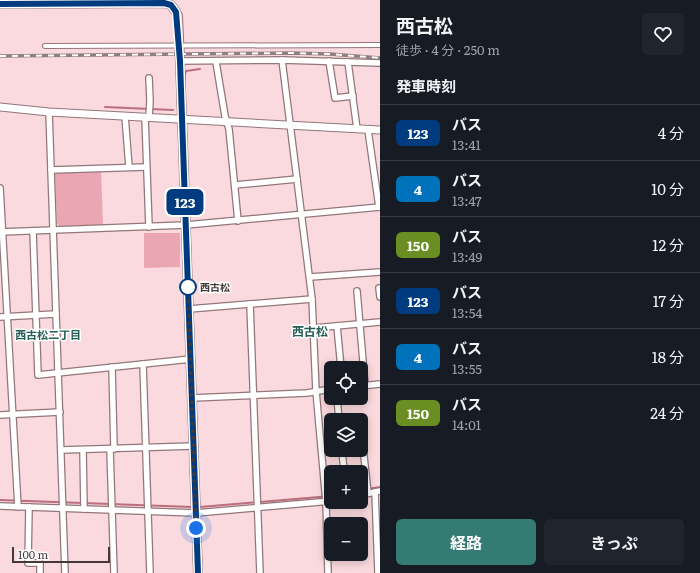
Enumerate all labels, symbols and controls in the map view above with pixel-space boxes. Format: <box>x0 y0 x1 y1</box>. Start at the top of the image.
text: 西古松 <box>396 11 453 39</box>
button: heart <box>642 13 684 55</box>
text: 徒歩 · 4 分 · 250 m <box>396 40 500 59</box>
text: 発車時刻 <box>396 74 456 97</box>
text: バス <box>452 112 482 135</box>
text: 4 分 <box>658 121 684 144</box>
text: 123 <box>407 123 429 143</box>
text: 13:41 <box>452 135 481 154</box>
text: バス <box>452 168 482 191</box>
text: 10 分 <box>651 177 684 200</box>
text: 4 <box>414 179 422 199</box>
line badge: 123 <box>162 189 208 215</box>
text: 13:47 <box>452 191 482 210</box>
text: 123 <box>174 192 196 212</box>
text: バス <box>452 224 482 247</box>
text: 12 分 <box>652 233 684 256</box>
text: 150 <box>407 235 429 255</box>
text: 13:49 <box>452 247 482 266</box>
marker: 西古松 <box>179 278 197 296</box>
place label: 西古松 <box>200 279 230 294</box>
text: バス <box>452 280 482 303</box>
text: 17 分 <box>653 289 684 312</box>
text: 123 <box>407 291 429 311</box>
text: 13:54 <box>452 303 482 322</box>
district label: 西古松 <box>292 322 328 340</box>
district label: 西古松二丁目 <box>15 326 81 342</box>
text: バス <box>452 336 482 359</box>
text: 18 分 <box>652 345 684 368</box>
text: 4 <box>414 347 422 367</box>
text: 13:55 <box>452 359 482 378</box>
map controls <box>324 361 368 561</box>
button: locate <box>324 361 368 405</box>
text: バス <box>452 392 482 415</box>
text: 24 分 <box>650 401 684 424</box>
text: 150 <box>407 403 429 423</box>
button: layers <box>324 413 368 457</box>
text: 14:01 <box>452 415 481 434</box>
button: + <box>324 465 368 509</box>
button: − <box>324 517 368 561</box>
your location <box>186 518 206 538</box>
button: 経路 <box>396 519 536 565</box>
button: きっぷ <box>544 519 684 565</box>
scale bar <box>12 545 110 564</box>
text: 100 m <box>18 546 48 562</box>

